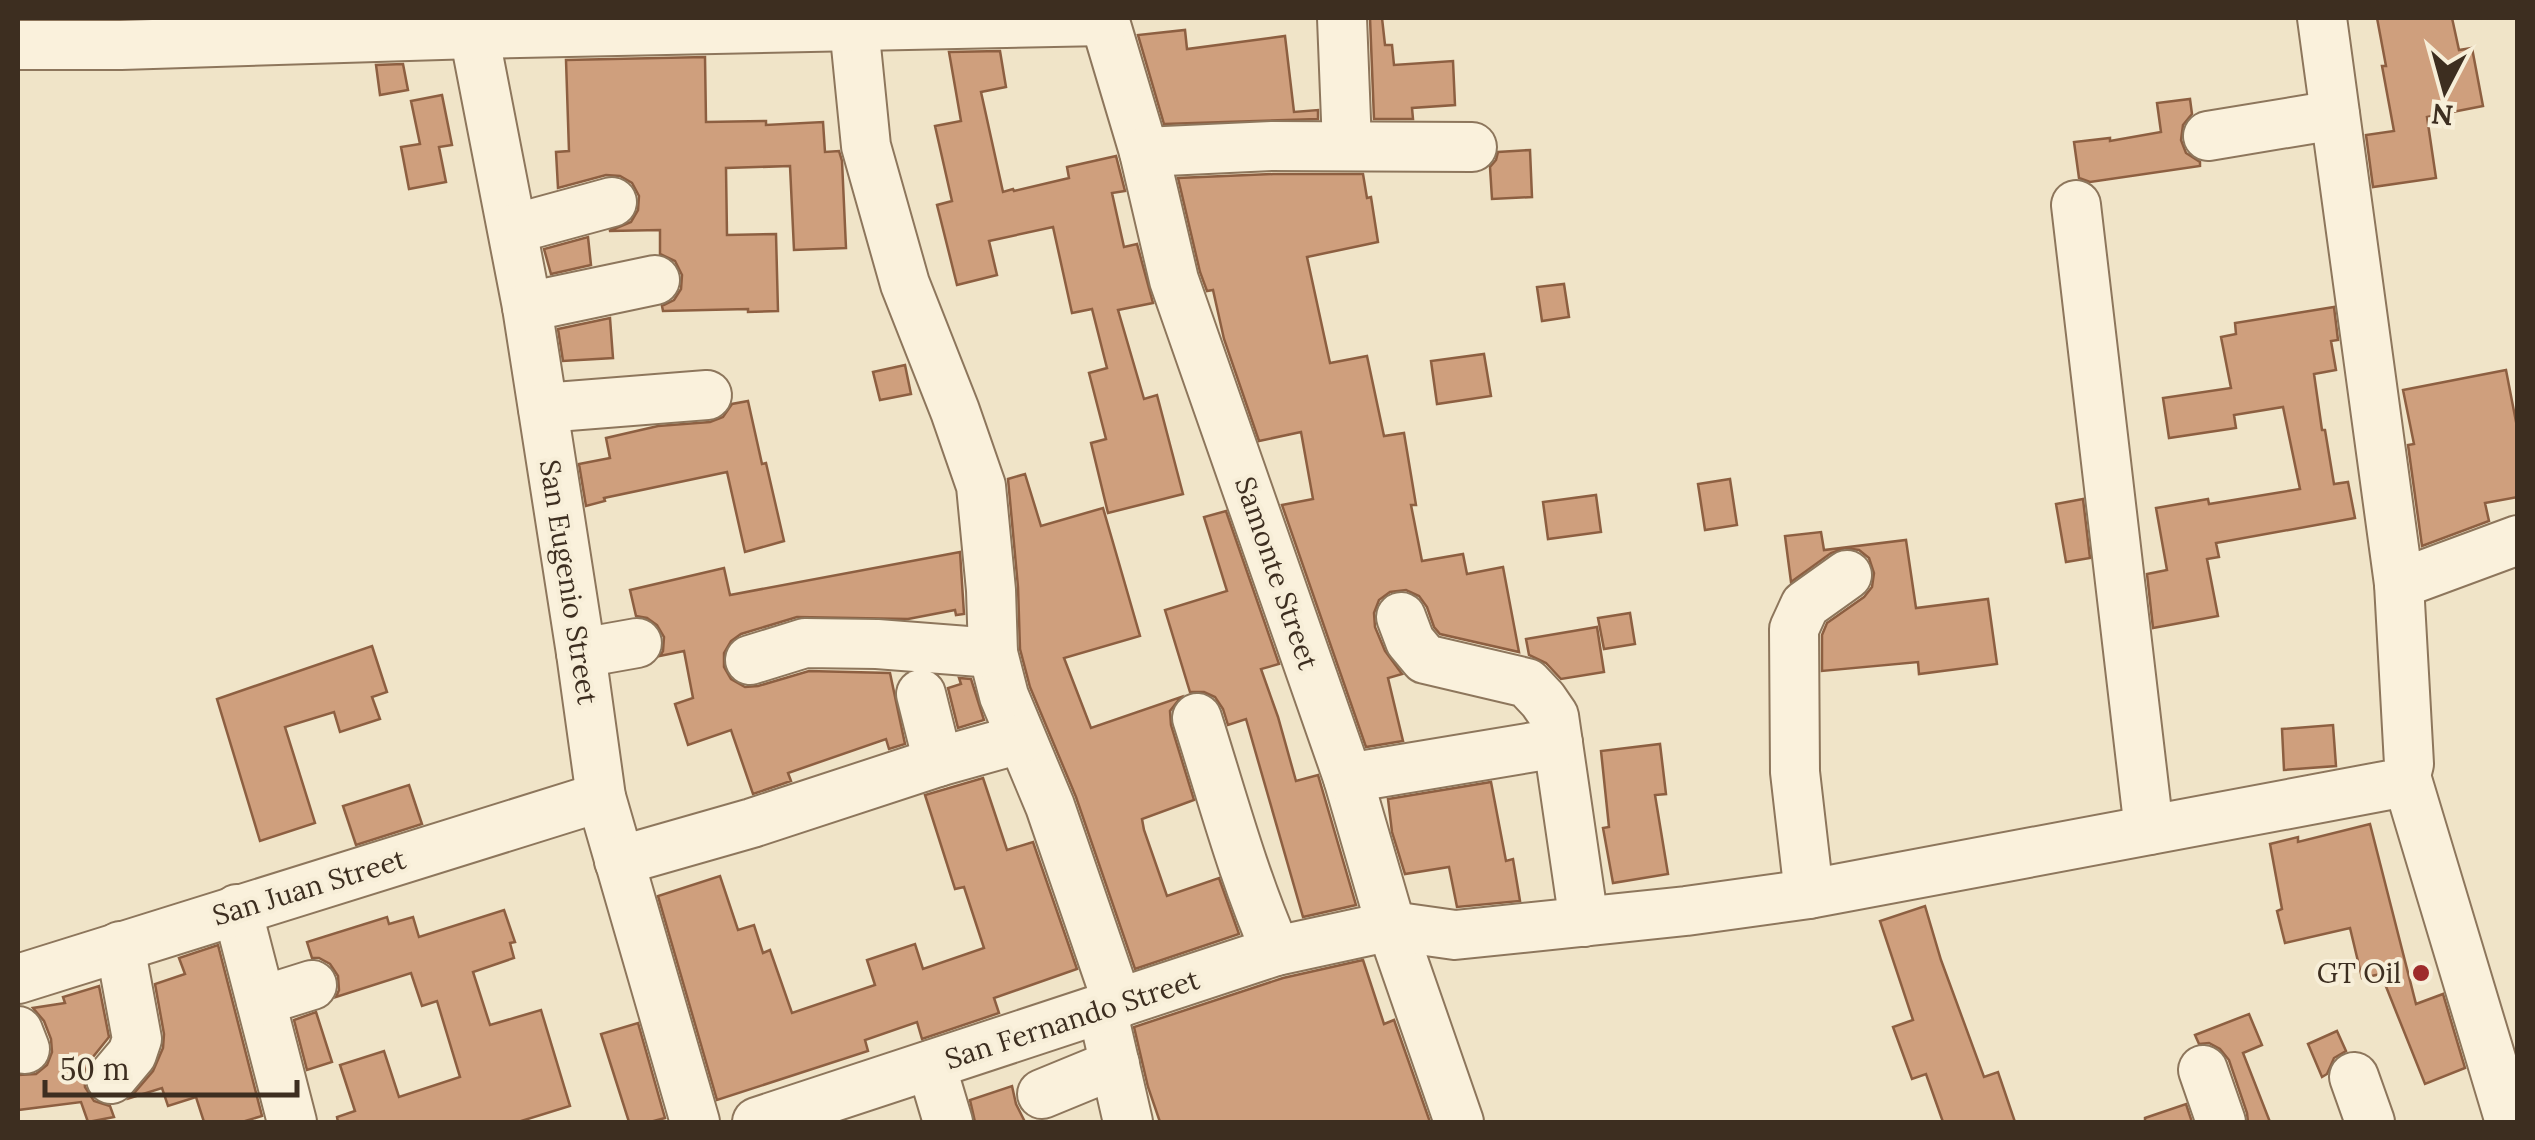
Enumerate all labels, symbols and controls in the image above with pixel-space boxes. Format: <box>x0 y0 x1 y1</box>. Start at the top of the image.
north arrow <box>2395 40 2495 140</box>
text: N <box>2430 96 2455 134</box>
street label: San Eugenio Street <box>532 457 606 707</box>
street label: Samonte Street <box>1227 472 1327 674</box>
street label: San Juan Street <box>208 840 410 933</box>
place label: GT Oil <box>2317 955 2401 991</box>
street label: San Fernando Street <box>940 961 1204 1077</box>
marker: GT Oil <box>2410 962 2432 984</box>
scale bar <box>45 1035 298 1097</box>
text: 50 m <box>60 1050 130 1088</box>

